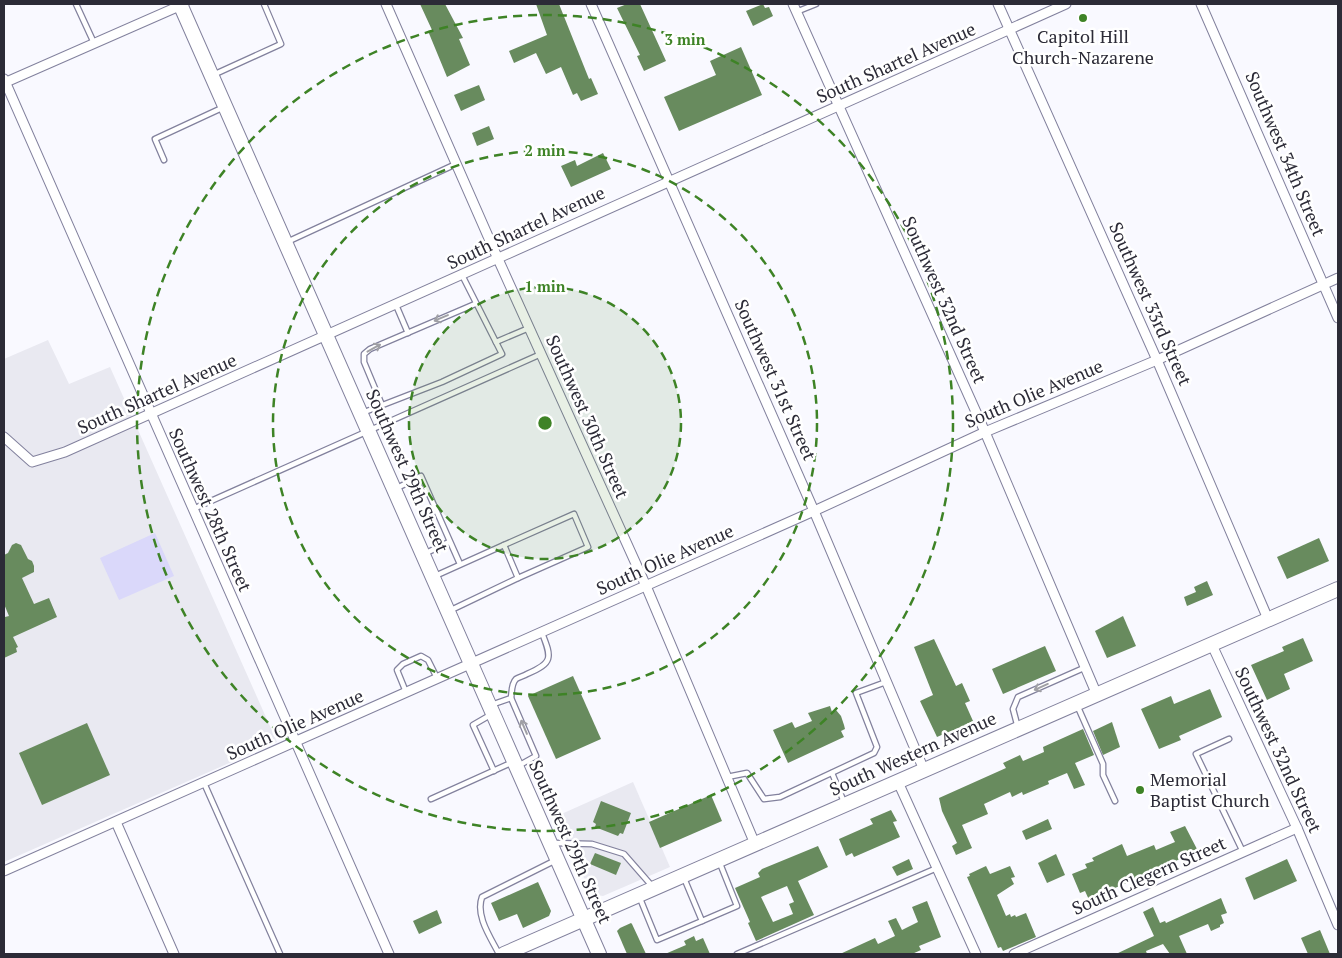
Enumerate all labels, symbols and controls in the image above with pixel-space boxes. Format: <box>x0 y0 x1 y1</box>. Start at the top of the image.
marker: Capitol Hill Church-Nazarene <box>1077 12 1089 24</box>
street label: South Shartel Avenue <box>812 16 979 108</box>
place label: Capitol Hill Church-Nazarene <box>1012 24 1154 69</box>
text: 3 min <box>664 29 706 49</box>
street label: Southwest 34th Street <box>1240 68 1332 240</box>
text: 2 min <box>524 140 566 160</box>
street label: South Shartel Avenue <box>443 180 609 274</box>
street label: Southwest 32nd Street <box>897 212 993 387</box>
street label: Southwest 33rd Street <box>1104 218 1198 389</box>
text: 1 min <box>524 276 566 296</box>
street label: Southwest 31st Street <box>730 295 822 464</box>
one-way arrow <box>434 314 449 324</box>
street label: Southwest 30th Street <box>541 331 635 503</box>
one-way arrow <box>366 343 381 353</box>
street label: South Shartel Avenue <box>73 347 240 439</box>
street label: South Olie Avenue <box>961 353 1106 433</box>
street label: Southwest 29th Street <box>361 385 455 557</box>
centre of rings <box>536 414 554 432</box>
street label: Southwest 28th Street <box>164 424 258 596</box>
street label: South Olie Avenue <box>592 518 737 600</box>
street label: Southwest 32nd Street <box>1230 663 1328 837</box>
street label: South Olie Avenue <box>222 683 367 765</box>
one-way arrow <box>1034 683 1049 693</box>
street label: South Western Avenue <box>825 705 1000 801</box>
one-way arrow <box>518 720 528 735</box>
street label: Southwest 29th Street <box>524 756 618 928</box>
place label: Memorial Baptist Church <box>1150 767 1270 812</box>
marker: Memorial Baptist Church <box>1134 784 1146 796</box>
street label: South Clegern Street <box>1068 830 1230 920</box>

